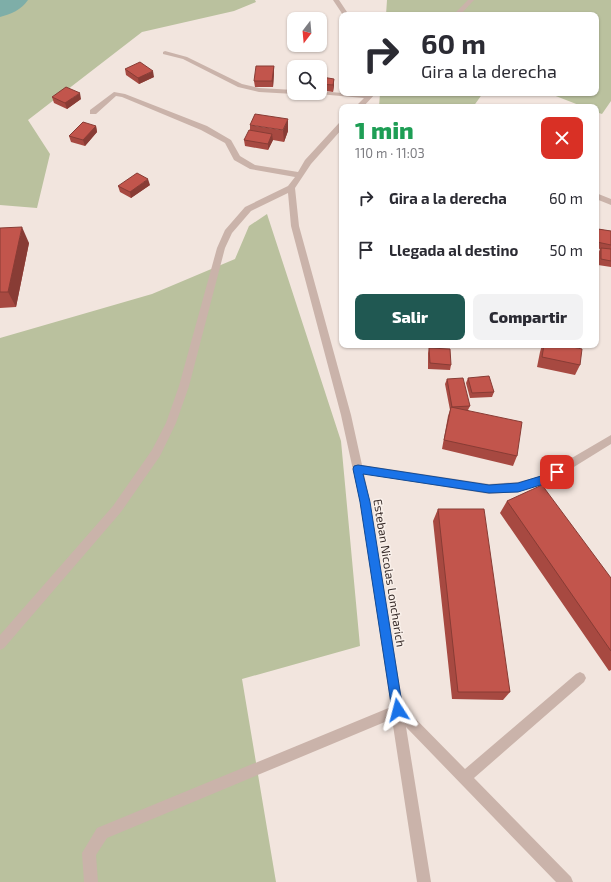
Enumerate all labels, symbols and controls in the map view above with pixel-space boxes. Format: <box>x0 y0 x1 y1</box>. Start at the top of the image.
north arrow <box>287 12 327 52</box>
map controls <box>287 12 327 100</box>
text: 60 m <box>421 26 486 60</box>
icon: right <box>355 28 407 80</box>
button: search <box>287 60 327 100</box>
text: Gira a la derecha <box>421 60 557 82</box>
text: 1 min <box>355 115 414 144</box>
button: close <box>541 117 583 159</box>
text: 110 m · 11:03 <box>355 145 425 161</box>
icon: right <box>355 187 377 209</box>
text: Gira a la derecha <box>389 189 507 207</box>
text: 60 m <box>549 189 583 207</box>
icon: arrive <box>355 239 377 261</box>
text: Llegada al destino <box>389 241 518 259</box>
text: 50 m <box>549 241 583 259</box>
button: Salir <box>355 294 465 340</box>
button: Compartir <box>473 294 583 340</box>
pin <box>540 455 574 489</box>
icon: arrive <box>546 461 568 483</box>
street label: Esteban Nicolas Loncharich <box>371 498 409 648</box>
position arrow <box>377 689 419 731</box>

